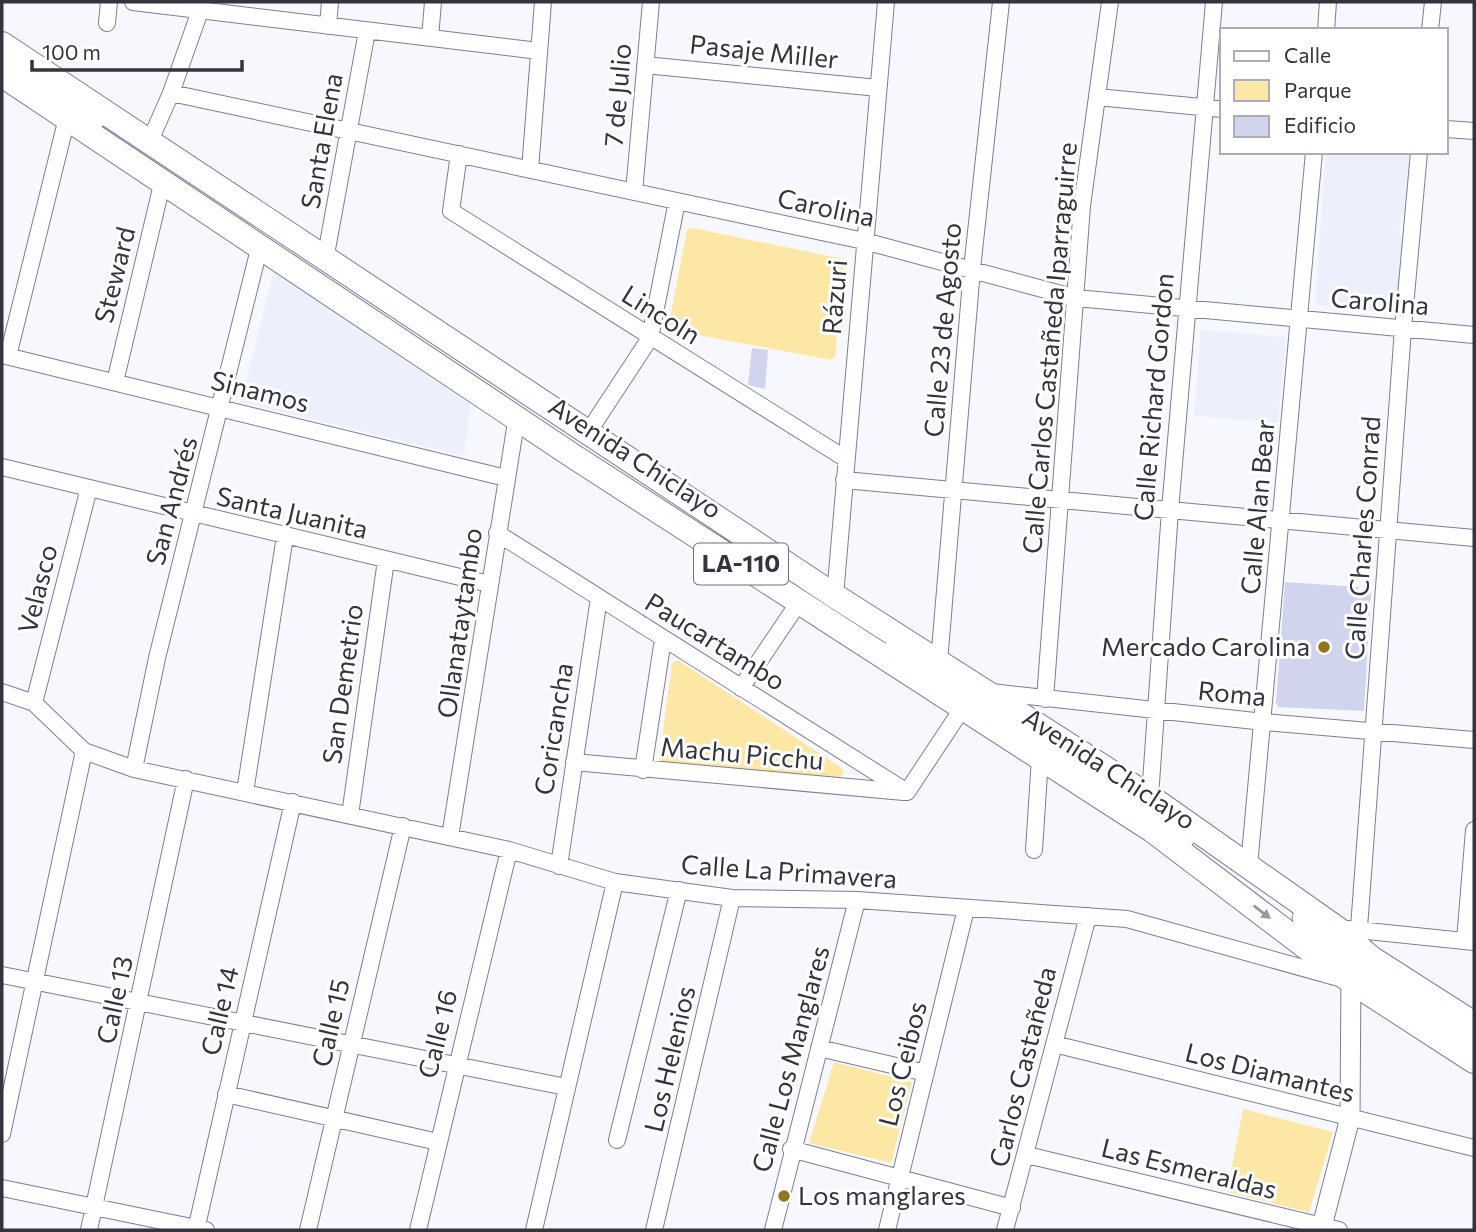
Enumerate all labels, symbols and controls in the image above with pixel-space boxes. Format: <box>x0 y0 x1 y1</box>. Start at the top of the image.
street label: Pasaje Miller <box>688 27 840 74</box>
scale bar <box>32 28 242 72</box>
legend <box>1220 28 1448 154</box>
text: 100 m <box>42 39 101 64</box>
street label: 7 de Julio <box>597 42 636 148</box>
text: Calle <box>1284 42 1331 67</box>
street label: Santa Elena <box>293 70 348 211</box>
text: Parque <box>1284 77 1351 102</box>
text: Edificio <box>1284 112 1356 137</box>
street label: Calle Carlos Castañeda Iparraguirre <box>1015 141 1082 555</box>
street label: Carolina <box>775 181 878 232</box>
street label: Calle 23 de Agosto <box>917 221 966 439</box>
street label: Steward <box>87 223 140 326</box>
street label: Rázuri <box>815 258 852 336</box>
street label: Calle Richard Gordon <box>1126 272 1179 522</box>
street label: Lincoln <box>617 278 707 350</box>
street label: Carolina <box>1330 281 1431 320</box>
street label: Sinamos <box>208 363 313 418</box>
street label: Avenida Chiclayo <box>544 389 728 524</box>
street label: Calle Charles Conrad <box>1338 415 1385 661</box>
street label: Calle Alan Bear <box>1233 418 1280 596</box>
street label: San Andrés <box>138 433 203 568</box>
street label: Santa Juanita <box>214 479 371 544</box>
street label: Ollanataytambo <box>430 526 487 720</box>
street label: Velasco <box>11 541 62 636</box>
road number: LA-110 <box>694 544 788 584</box>
street label: Paucartambo <box>640 585 791 696</box>
street label: San Demetrio <box>315 602 368 766</box>
place label: Mercado Carolina <box>1101 630 1310 661</box>
marker: Mercado Carolina <box>1316 639 1332 655</box>
street label: Coricancha <box>527 661 578 797</box>
street label: Roma <box>1197 674 1268 711</box>
street label: Avenida Chiclayo <box>1018 700 1202 835</box>
street label: Machu Picchu <box>659 730 825 775</box>
street label: Calle La Primavera <box>680 847 898 894</box>
one-way arrow <box>1253 905 1271 920</box>
street label: Calle Los Manglares <box>744 942 835 1175</box>
street label: Calle 13 <box>89 953 138 1047</box>
street label: Calle 14 <box>193 963 244 1058</box>
street label: Carlos Castañeda <box>982 963 1061 1170</box>
street label: Calle 15 <box>304 976 355 1070</box>
street label: Los Helenios <box>637 982 700 1135</box>
street label: Calle 16 <box>411 986 462 1081</box>
street label: Los Ceibos <box>871 998 932 1129</box>
street label: Los Diamantes <box>1182 1036 1358 1108</box>
street label: Las Esmeraldas <box>1098 1131 1280 1204</box>
place label: Los manglares <box>798 1179 966 1210</box>
marker: Los manglares <box>776 1188 792 1204</box>

